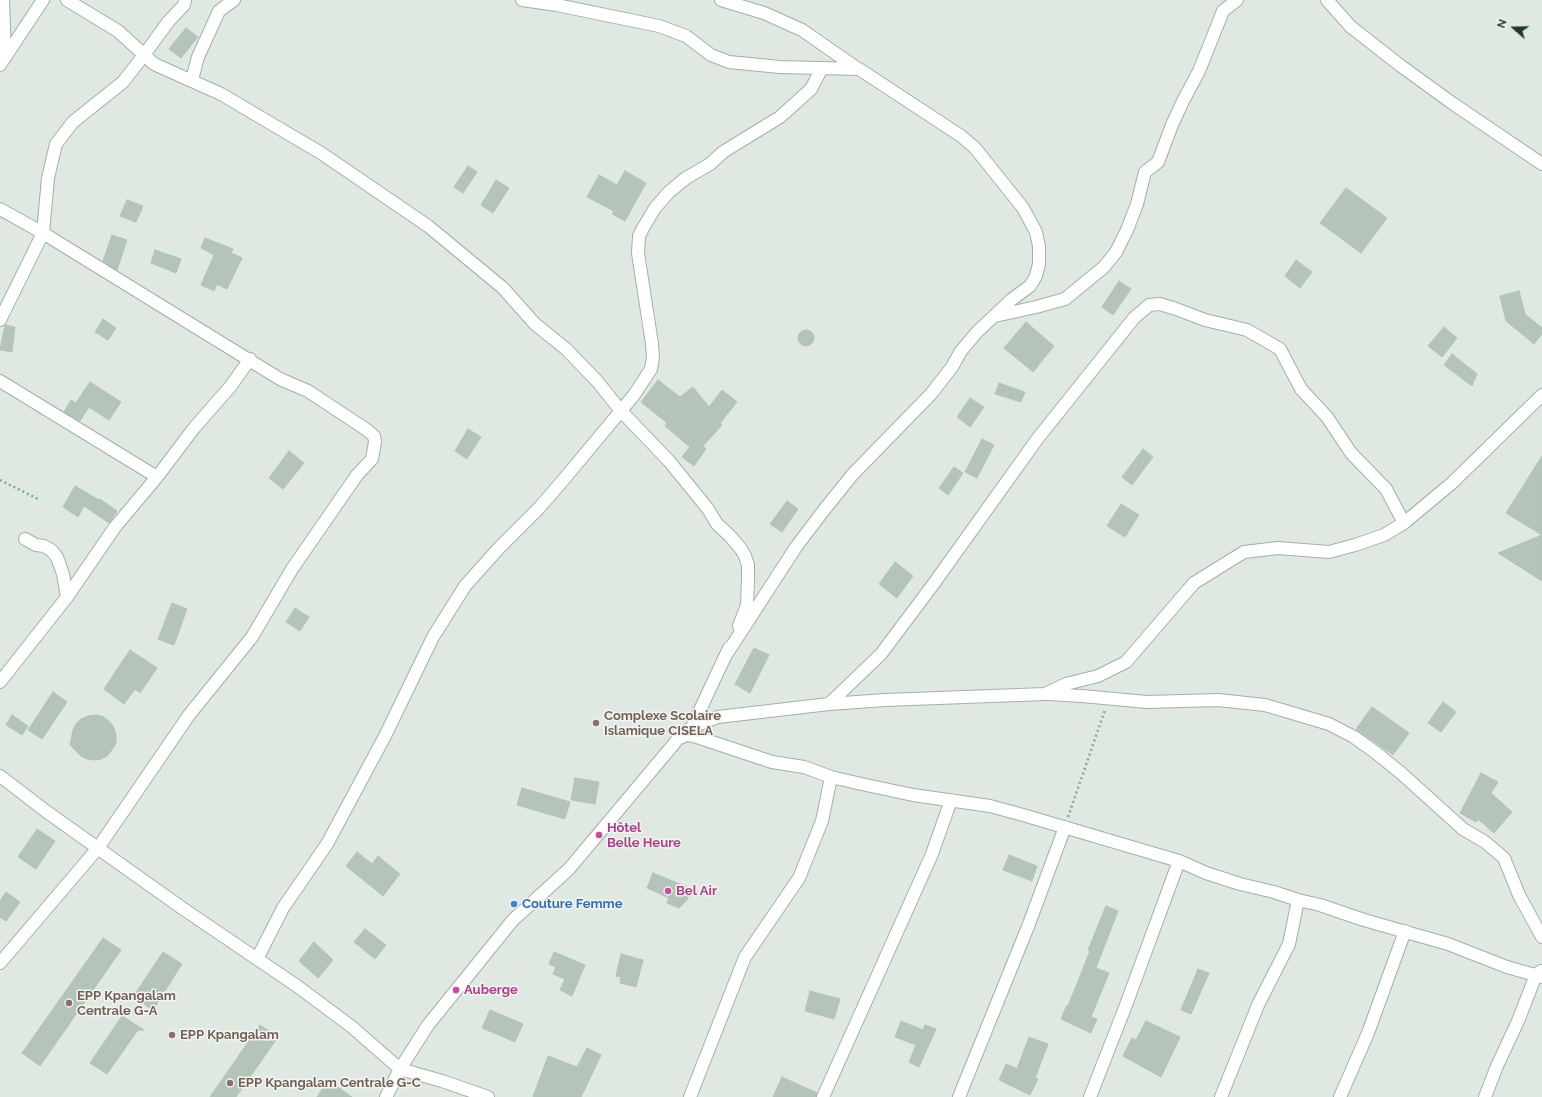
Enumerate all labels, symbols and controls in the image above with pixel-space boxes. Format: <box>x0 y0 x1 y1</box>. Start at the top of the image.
north arrow <box>1494 8 1534 48</box>
text: N <box>1495 18 1510 30</box>
place label: Complexe Scolaire Islamique CISELA <box>604 708 721 739</box>
marker: Complexe Scolaire Islamique CISELA <box>591 718 601 728</box>
place label: Hôtel Belle Heure <box>607 820 681 851</box>
marker: Hôtel Belle Heure <box>594 830 604 840</box>
place label: Bel Air <box>676 883 717 899</box>
marker: Bel Air <box>663 886 673 896</box>
place label: Couture Femme <box>522 896 622 912</box>
marker: Couture Femme <box>509 899 519 909</box>
place label: Auberge <box>464 982 518 998</box>
marker: Auberge <box>451 985 461 995</box>
place label: EPP Kpangalam Centrale G-A <box>77 988 176 1019</box>
marker: EPP Kpangalam Centrale G-A <box>64 998 74 1008</box>
place label: EPP Kpangalam <box>180 1027 279 1043</box>
marker: EPP Kpangalam <box>167 1030 177 1040</box>
place label: EPP Kpangalam Centrale G-C <box>238 1075 421 1091</box>
marker: EPP Kpangalam Centrale G-C <box>225 1078 235 1088</box>

